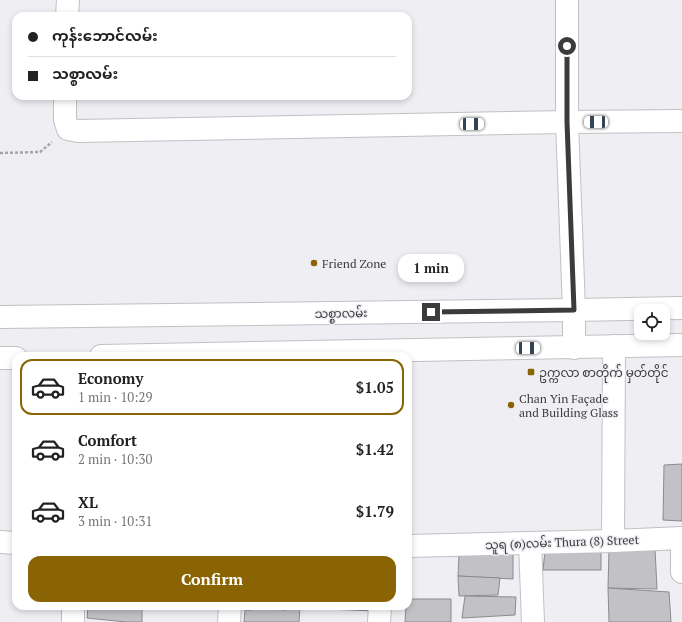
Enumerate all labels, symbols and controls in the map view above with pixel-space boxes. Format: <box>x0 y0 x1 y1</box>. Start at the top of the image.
text: ကုန်းဘောင်လမ်း <box>52 25 158 45</box>
route start <box>558 37 576 55</box>
text: သစ္စာလမ်း <box>52 63 118 83</box>
car <box>584 116 608 128</box>
car <box>460 118 484 130</box>
callout: 1 min <box>398 254 464 282</box>
place label: Friend Zone <box>322 256 386 271</box>
marker: Friend Zone <box>309 258 319 268</box>
text: 1 min <box>413 259 449 277</box>
route end <box>422 303 440 321</box>
street label: သစ္စာလမ်း <box>314 304 368 324</box>
map controls <box>634 304 670 340</box>
button: locate <box>634 304 670 340</box>
car <box>516 342 540 354</box>
place label: ဥက္ကလာ စာတိုက် မှတ်တိုင် <box>539 364 669 383</box>
marker: ဥက္ကလာ စာတိုက် မှတ်တိုင် <box>526 367 536 377</box>
text: Economy <box>78 368 143 388</box>
icon: car <box>30 369 66 405</box>
text: $1.05 <box>356 377 394 397</box>
text: 1 min · 10:29 <box>78 388 152 406</box>
place label: Chan Yin Façade and Building Glass <box>519 391 618 420</box>
marker: Chan Yin Façade and Building Glass <box>506 400 516 410</box>
text: Comfort <box>78 430 137 450</box>
icon: car <box>30 431 66 467</box>
text: $1.42 <box>356 439 394 459</box>
text: 2 min · 10:30 <box>78 450 152 468</box>
text: XL <box>78 492 98 512</box>
icon: car <box>30 493 66 529</box>
text: $1.79 <box>356 501 394 521</box>
text: 3 min · 10:31 <box>78 512 152 530</box>
street label: သူရ (၈)လမ်း Thura (8) Street <box>485 531 640 555</box>
button: Confirm <box>28 556 396 602</box>

